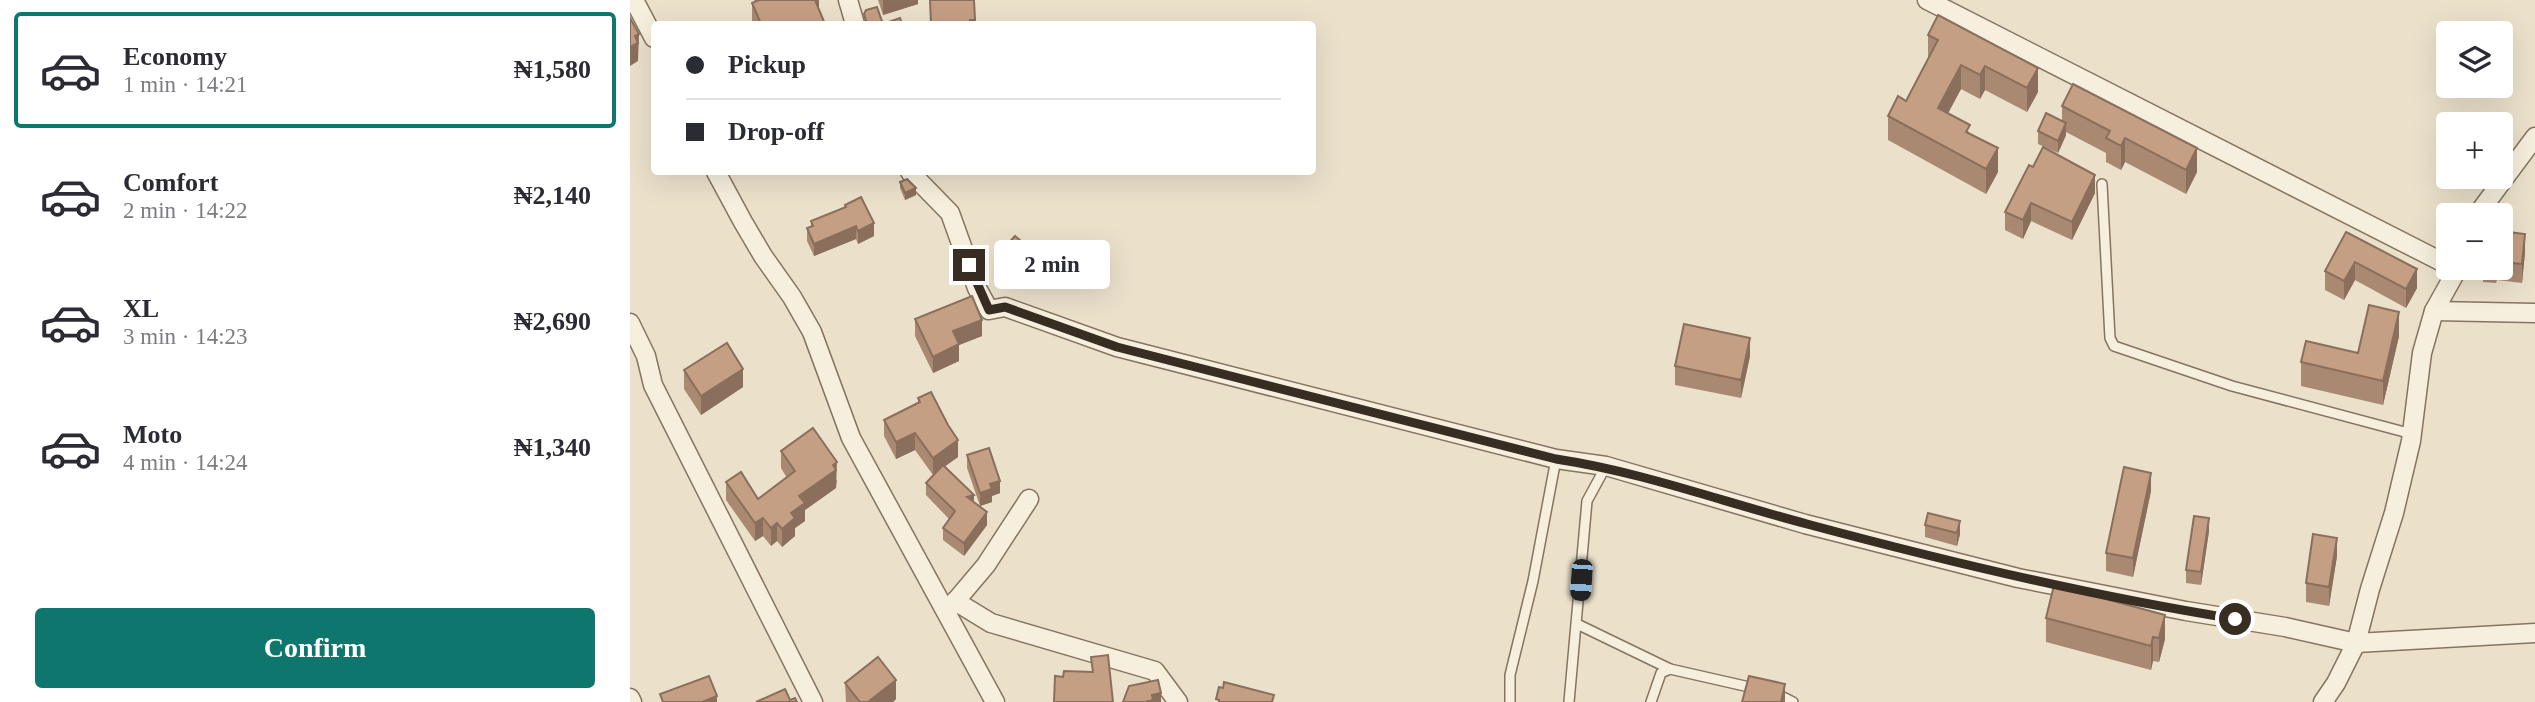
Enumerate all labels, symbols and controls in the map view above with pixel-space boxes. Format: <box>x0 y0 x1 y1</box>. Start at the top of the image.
map controls <box>2436 21 2513 280</box>
button: layers <box>2436 21 2513 98</box>
icon: car <box>39 39 102 102</box>
text: Economy <box>123 42 227 71</box>
text: Pickup <box>728 50 806 79</box>
text: ₦1,580 <box>514 55 591 84</box>
text: 1 min · 14:21 <box>123 72 248 97</box>
button: + <box>2436 112 2513 189</box>
text: Drop-off <box>728 117 824 146</box>
icon: car <box>39 165 102 228</box>
text: Comfort <box>123 168 218 197</box>
text: ₦2,140 <box>514 181 591 210</box>
text: 2 min · 14:22 <box>123 198 248 223</box>
button: − <box>2436 203 2513 280</box>
callout: 2 min <box>994 240 1109 290</box>
route end <box>953 249 985 281</box>
text: 2 min <box>1024 252 1080 277</box>
icon: car <box>39 291 102 354</box>
text: XL <box>123 294 159 323</box>
text: ₦2,690 <box>514 307 591 336</box>
text: 3 min · 14:23 <box>123 324 248 349</box>
icon: car <box>39 417 102 480</box>
text: Moto <box>123 420 182 449</box>
text: ₦1,340 <box>514 433 591 462</box>
text: 4 min · 14:24 <box>123 450 248 475</box>
car <box>1570 558 1593 602</box>
route start <box>2219 603 2251 635</box>
button: Confirm <box>35 608 595 688</box>

